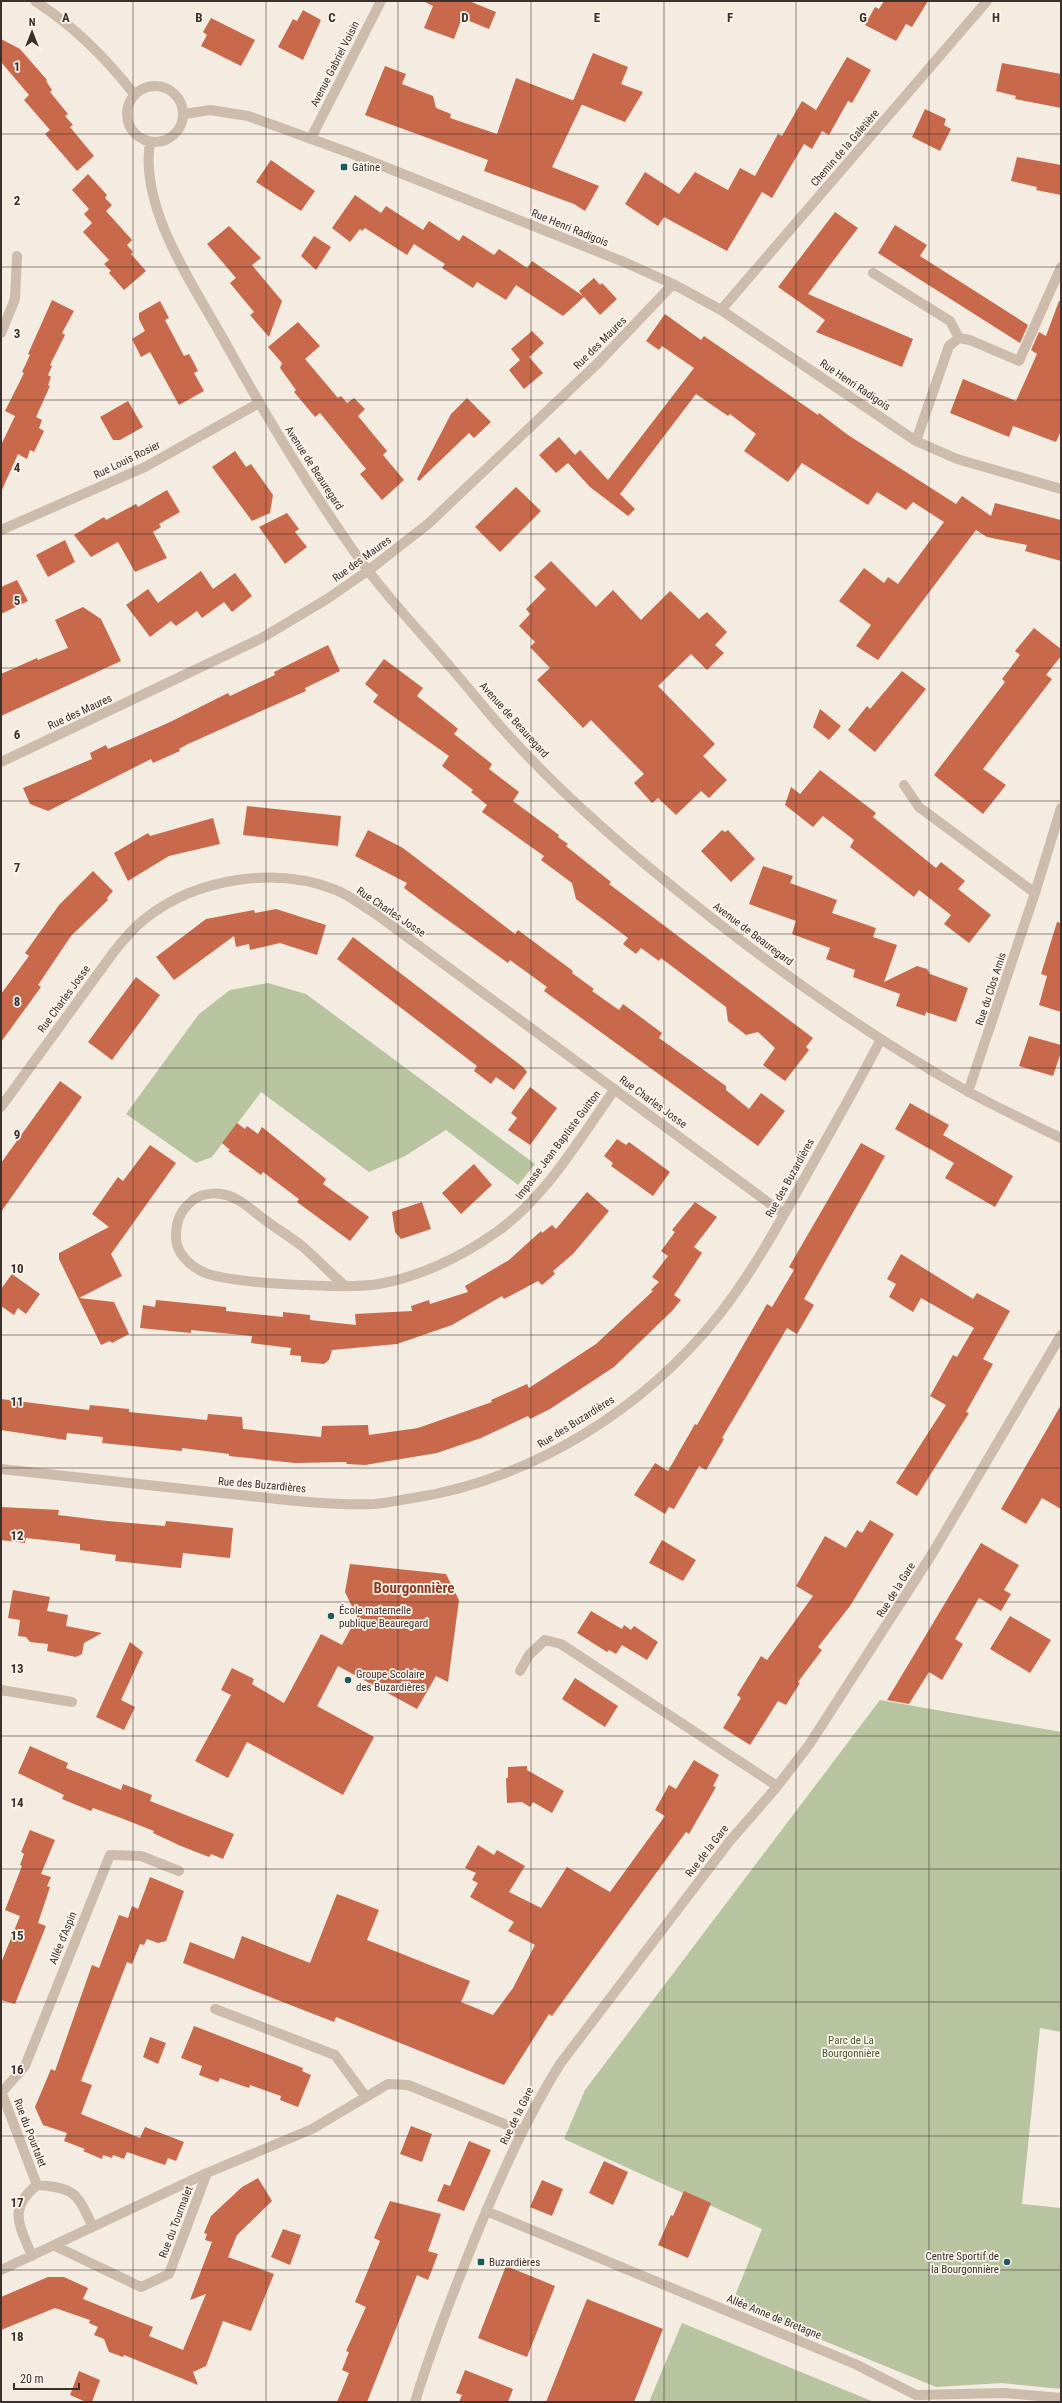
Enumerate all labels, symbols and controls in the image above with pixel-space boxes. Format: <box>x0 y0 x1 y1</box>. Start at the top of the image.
text: A <box>62 10 70 25</box>
text: B <box>195 10 203 25</box>
text: C <box>328 10 336 25</box>
text: D <box>461 10 469 25</box>
text: E <box>594 10 601 25</box>
text: F <box>727 10 733 25</box>
text: G <box>859 10 867 25</box>
text: H <box>992 10 1000 25</box>
north arrow <box>12 12 52 52</box>
text: N <box>29 16 36 29</box>
street label: Avenue Gabriel Voisin <box>308 19 362 109</box>
text: 1 <box>14 59 20 74</box>
street label: Chemin de la Galetière <box>808 107 882 189</box>
place label: Gâtine <box>352 161 380 174</box>
marker: Gâtine <box>339 162 349 172</box>
text: 2 <box>14 193 21 208</box>
street label: Rue Henri Radigois <box>529 207 611 249</box>
street label: Rue des Maures <box>571 314 629 372</box>
text: 3 <box>14 326 20 341</box>
street label: Rue Henri Radigois <box>817 357 893 413</box>
street label: Avenue de Beauregard <box>282 424 346 512</box>
street label: Rue Louis Rosier <box>92 438 163 482</box>
text: 4 <box>14 460 21 475</box>
street label: Rue des Maures <box>330 533 394 585</box>
text: 5 <box>14 593 21 608</box>
street label: Avenue de Beauregard <box>477 680 551 760</box>
street label: Rue des Maures <box>46 691 114 733</box>
text: 6 <box>14 727 21 742</box>
text: 7 <box>14 860 21 875</box>
street label: Rue Charles Josse <box>354 884 428 940</box>
street label: Avenue de Beauregard <box>710 900 796 968</box>
street label: Rue du Clos Amis <box>973 951 1009 1027</box>
street label: Rue Charles Josse <box>35 963 93 1035</box>
text: 8 <box>14 994 20 1009</box>
street label: Rue Charles Josse <box>617 1073 689 1131</box>
street label: Impasse Jean Baptiste Guitton <box>513 1088 603 1202</box>
text: 9 <box>14 1127 20 1142</box>
street label: Rue des Buzardières <box>763 1136 817 1220</box>
text: 10 <box>10 1261 24 1276</box>
street label: Rue des Buzardières <box>535 1393 617 1451</box>
text: 11 <box>10 1394 24 1409</box>
street label: Rue des Buzardières <box>217 1475 307 1495</box>
text: 12 <box>10 1528 24 1543</box>
street label: Rue de la Gare <box>874 1560 918 1620</box>
district label: Bourgonnière <box>374 1579 454 1597</box>
place label: École maternelle publique Beauregard <box>339 1604 428 1630</box>
marker: École maternelle publique Beauregard <box>326 1611 336 1621</box>
text: 13 <box>10 1661 24 1676</box>
place label: Groupe Scolaire des Buzardières <box>356 1668 425 1694</box>
marker: Groupe Scolaire des Buzardières <box>343 1675 353 1685</box>
text: 14 <box>10 1795 24 1810</box>
street label: Rue de la Gare <box>683 1822 731 1880</box>
street label: Allée d'Aspin <box>47 1910 79 1966</box>
text: 15 <box>10 1928 24 1943</box>
park label: Parc de La Bourgonnière <box>822 2034 880 2060</box>
text: 16 <box>10 2062 24 2077</box>
street label: Rue de la Gare <box>497 2085 537 2147</box>
street label: Rue du Pourtalet <box>11 2097 49 2169</box>
street label: Rue du Tourmalet <box>156 2184 196 2260</box>
text: 17 <box>10 2195 24 2210</box>
place label: Centre Sportif de la Bourgonnière <box>925 2250 999 2276</box>
place label: Buzardières <box>489 2256 540 2269</box>
marker: Buzardières <box>476 2257 486 2267</box>
marker: Centre Sportif de la Bourgonnière <box>1002 2257 1012 2267</box>
street label: Allée Anne de Bretagne <box>725 2292 823 2342</box>
text: 18 <box>10 2329 24 2344</box>
scale bar <box>14 2365 79 2391</box>
text: 20 m <box>20 2372 44 2386</box>

